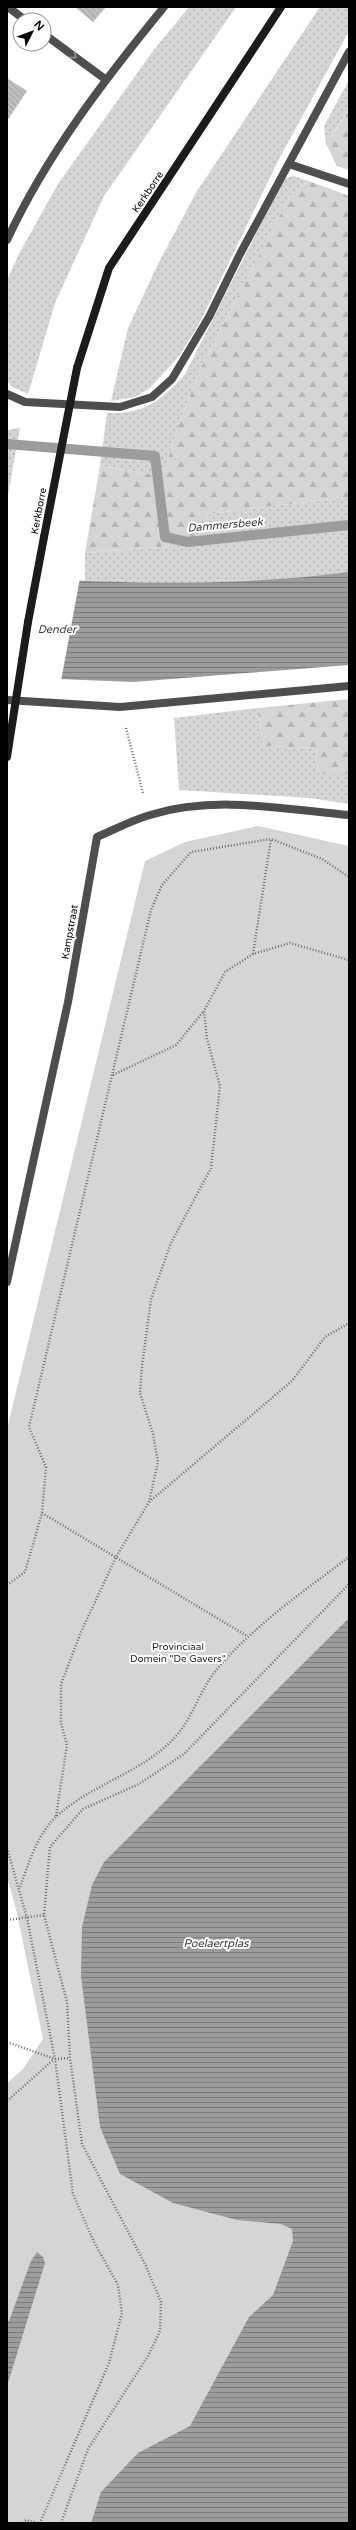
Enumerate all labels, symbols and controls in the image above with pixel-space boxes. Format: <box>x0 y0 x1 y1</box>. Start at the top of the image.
north arrow <box>12 12 52 52</box>
text: N <box>31 18 47 33</box>
one-way arrow <box>70 52 77 59</box>
street label: Kerkborre <box>130 169 166 215</box>
street label: Kerkborre <box>29 486 49 535</box>
water label: Dammersbeek <box>187 515 264 535</box>
water label: Dender <box>38 623 78 636</box>
street label: Kampstraat <box>59 904 81 960</box>
park label: Provinciaal Domein "De Gavers" <box>130 1641 226 1665</box>
water label: Poelaertplas <box>184 1937 249 1950</box>

